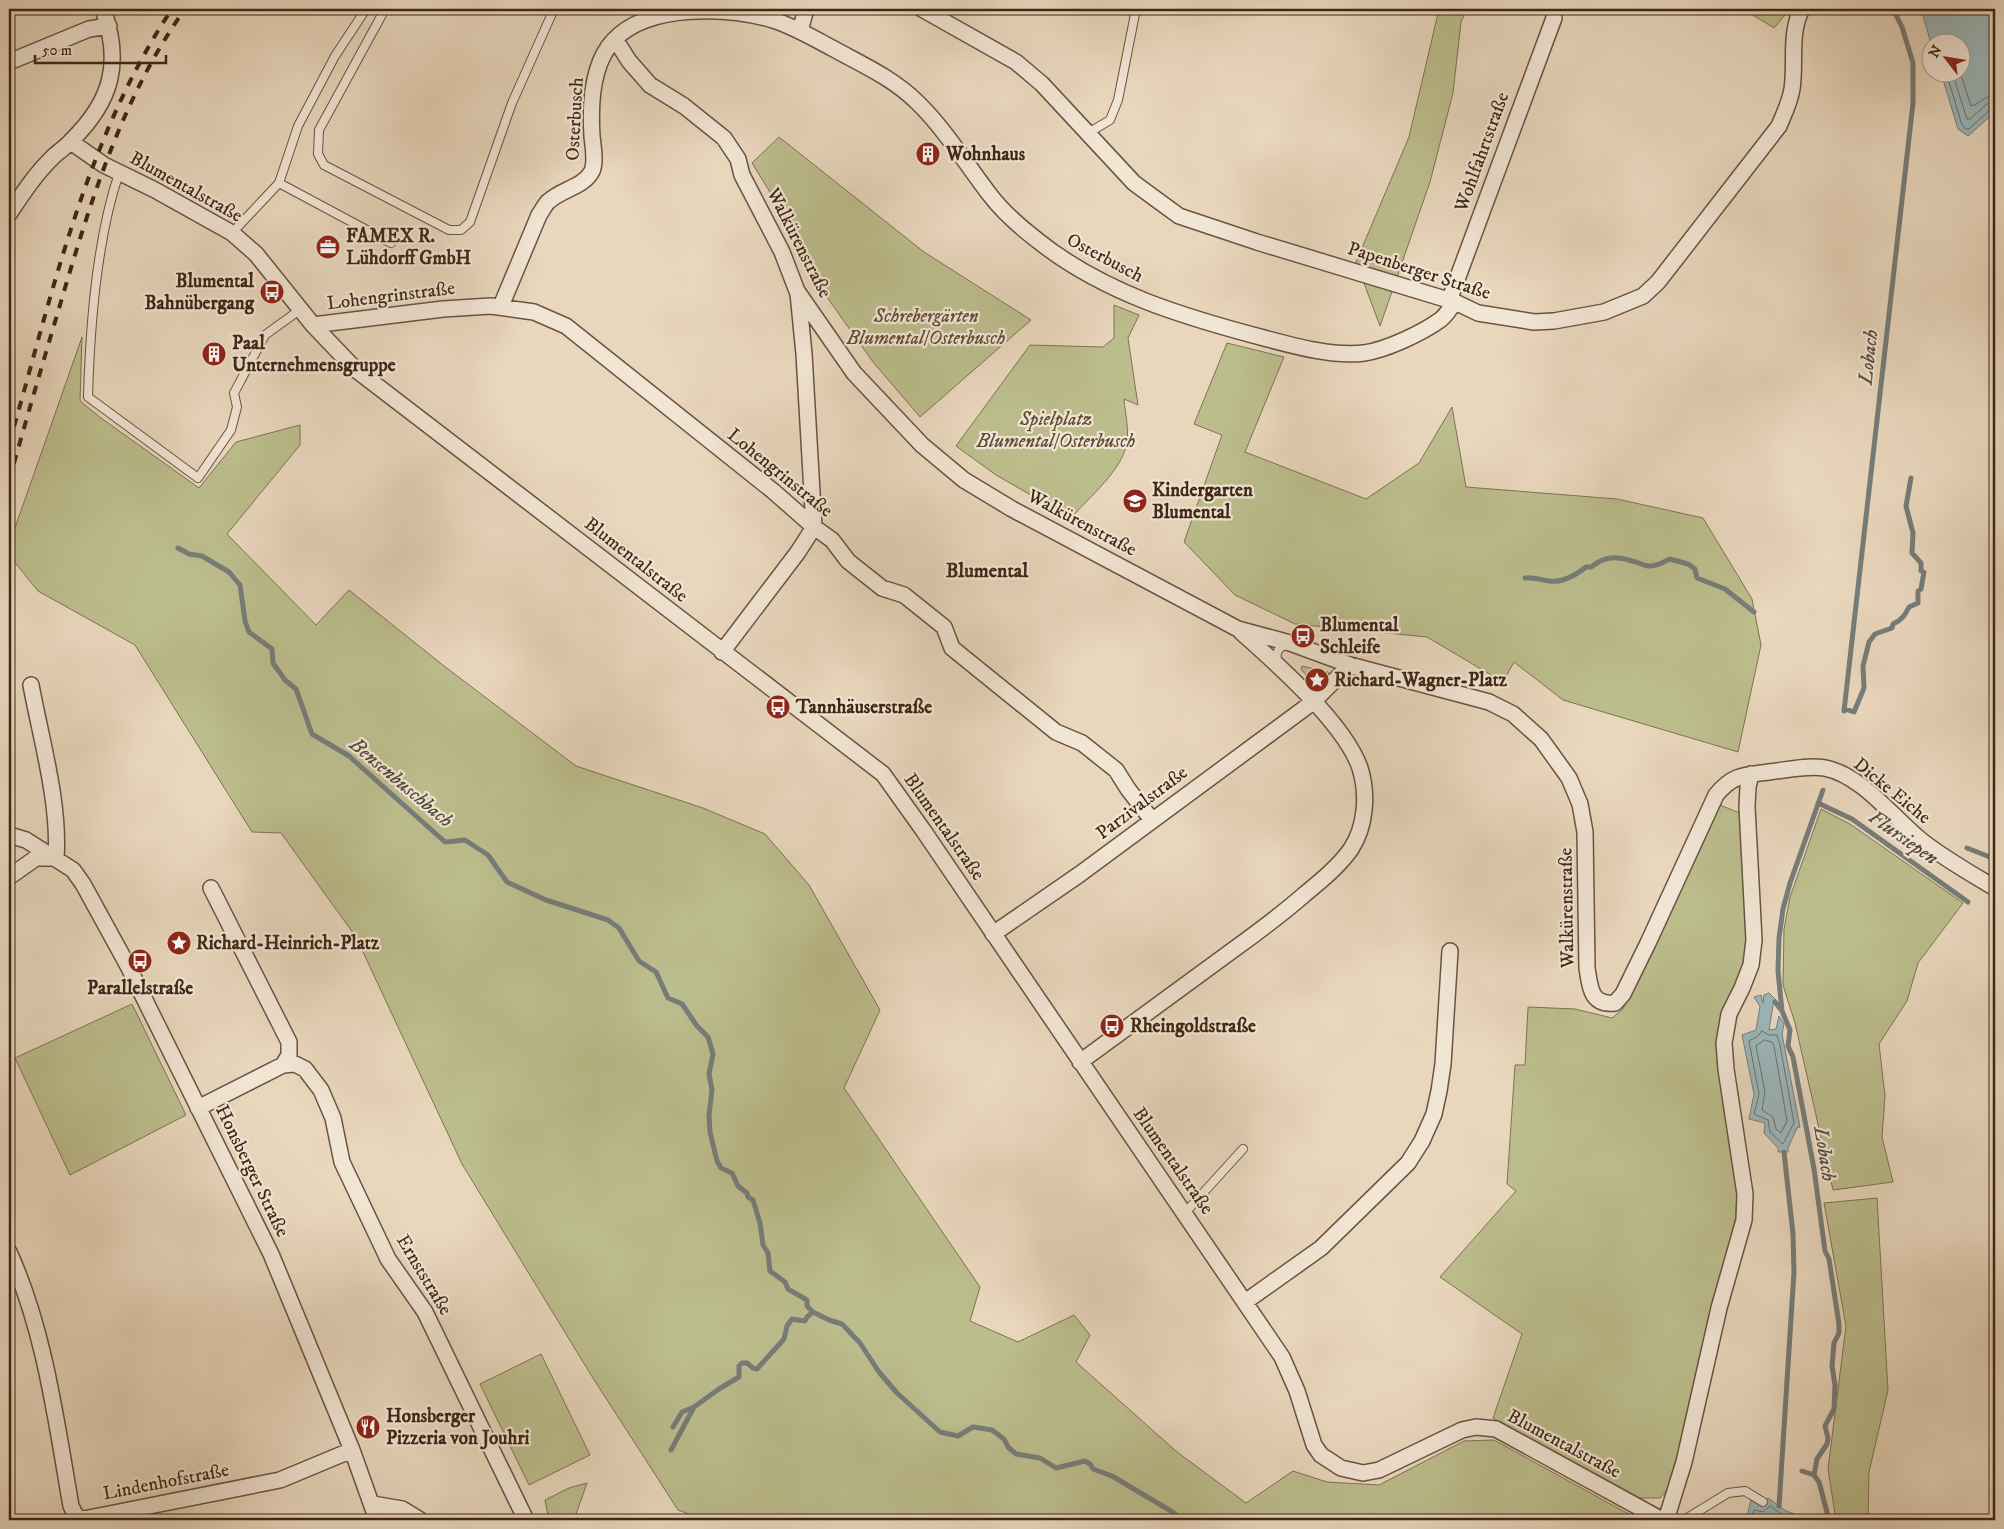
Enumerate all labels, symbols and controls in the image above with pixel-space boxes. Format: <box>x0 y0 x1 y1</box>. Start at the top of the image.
scale bar <box>35 32 166 64</box>
north arrow <box>1922 32 1972 82</box>
text: 50 m <box>42 41 72 60</box>
text: N <box>1925 42 1947 61</box>
street label: Osterbusch <box>561 77 589 161</box>
street label: Wohlfahrtstraße <box>1449 89 1514 216</box>
building icon: Wohnhaus <box>915 141 941 167</box>
place label: Wohnhaus <box>945 143 1026 166</box>
street label: Blumentalstraße <box>126 147 247 228</box>
street label: Walkürenstraße <box>761 183 837 302</box>
place label: FAMEX R. Lühdorff GmbH <box>346 225 471 270</box>
street label: Osterbusch <box>1063 228 1147 288</box>
office icon: FAMEX R. Lühdorff GmbH <box>315 234 341 260</box>
street label: Papenberger Straße <box>1345 237 1494 305</box>
place label: Blumental Bahnübergang <box>145 270 255 315</box>
street label: Lohengrinstraße <box>326 277 456 315</box>
bus stop icon: Blumental Bahnübergang <box>259 279 285 305</box>
park label: Schrebergärten Blumental/Osterbusch <box>846 305 1006 350</box>
water label: Lobach <box>1854 328 1884 387</box>
place label: Paal Unternehmensgruppe <box>232 332 396 377</box>
building icon: Paal Unternehmensgruppe <box>201 341 227 367</box>
park label: Spielplatz Blumental/Osterbusch <box>976 408 1136 453</box>
street label: Lohengrinstraße <box>723 424 837 522</box>
place label: Kindergarten Blumental <box>1152 479 1254 524</box>
street label: Walkürenstraße <box>1023 484 1141 561</box>
school or university icon: Kindergarten Blumental <box>1122 488 1148 514</box>
street label: Blumentalstraße <box>579 512 693 608</box>
district label: Blumental <box>946 559 1029 584</box>
place label: Blumental Schleife <box>1320 614 1399 659</box>
bus stop icon: Blumental Schleife <box>1290 623 1316 649</box>
place icon: Richard-Wagner-Platz <box>1304 667 1330 693</box>
place label: Richard-Wagner-Platz <box>1334 669 1508 692</box>
bus stop icon: Tannhäuserstraße <box>765 694 791 720</box>
place label: Tannhäuserstraße <box>795 696 932 719</box>
water label: Bensenbuschbach <box>343 732 458 833</box>
street label: Dicke Eiche <box>1849 753 1935 829</box>
street label: Parzivalstraße <box>1092 761 1192 845</box>
street label: Blumentalstraße <box>899 769 989 885</box>
water label: Flursiepen <box>1863 805 1943 871</box>
street label: Walkürenstraße <box>1554 848 1580 969</box>
place icon: Richard-Heinrich-Platz <box>166 930 192 956</box>
place label: Richard-Heinrich-Platz <box>196 932 380 955</box>
bus stop icon: Parallelstraße <box>127 948 153 974</box>
place label: Parallelstraße <box>87 977 193 1000</box>
bus stop icon: Rheingoldstraße <box>1099 1013 1125 1039</box>
place label: Rheingoldstraße <box>1130 1015 1256 1038</box>
street label: Honsberger Straße <box>210 1101 294 1241</box>
street label: Blumentalstraße <box>1128 1103 1218 1219</box>
water label: Lobach <box>1807 1124 1841 1183</box>
street label: Ernststraße <box>391 1231 457 1320</box>
street label: Blumentalstraße <box>1503 1404 1625 1484</box>
place label: Honsberger Pizzeria von Jouhri <box>386 1405 530 1450</box>
restaurant icon: Honsberger Pizzeria von Jouhri <box>355 1414 381 1440</box>
street label: Lindenhofstraße <box>101 1458 231 1505</box>

